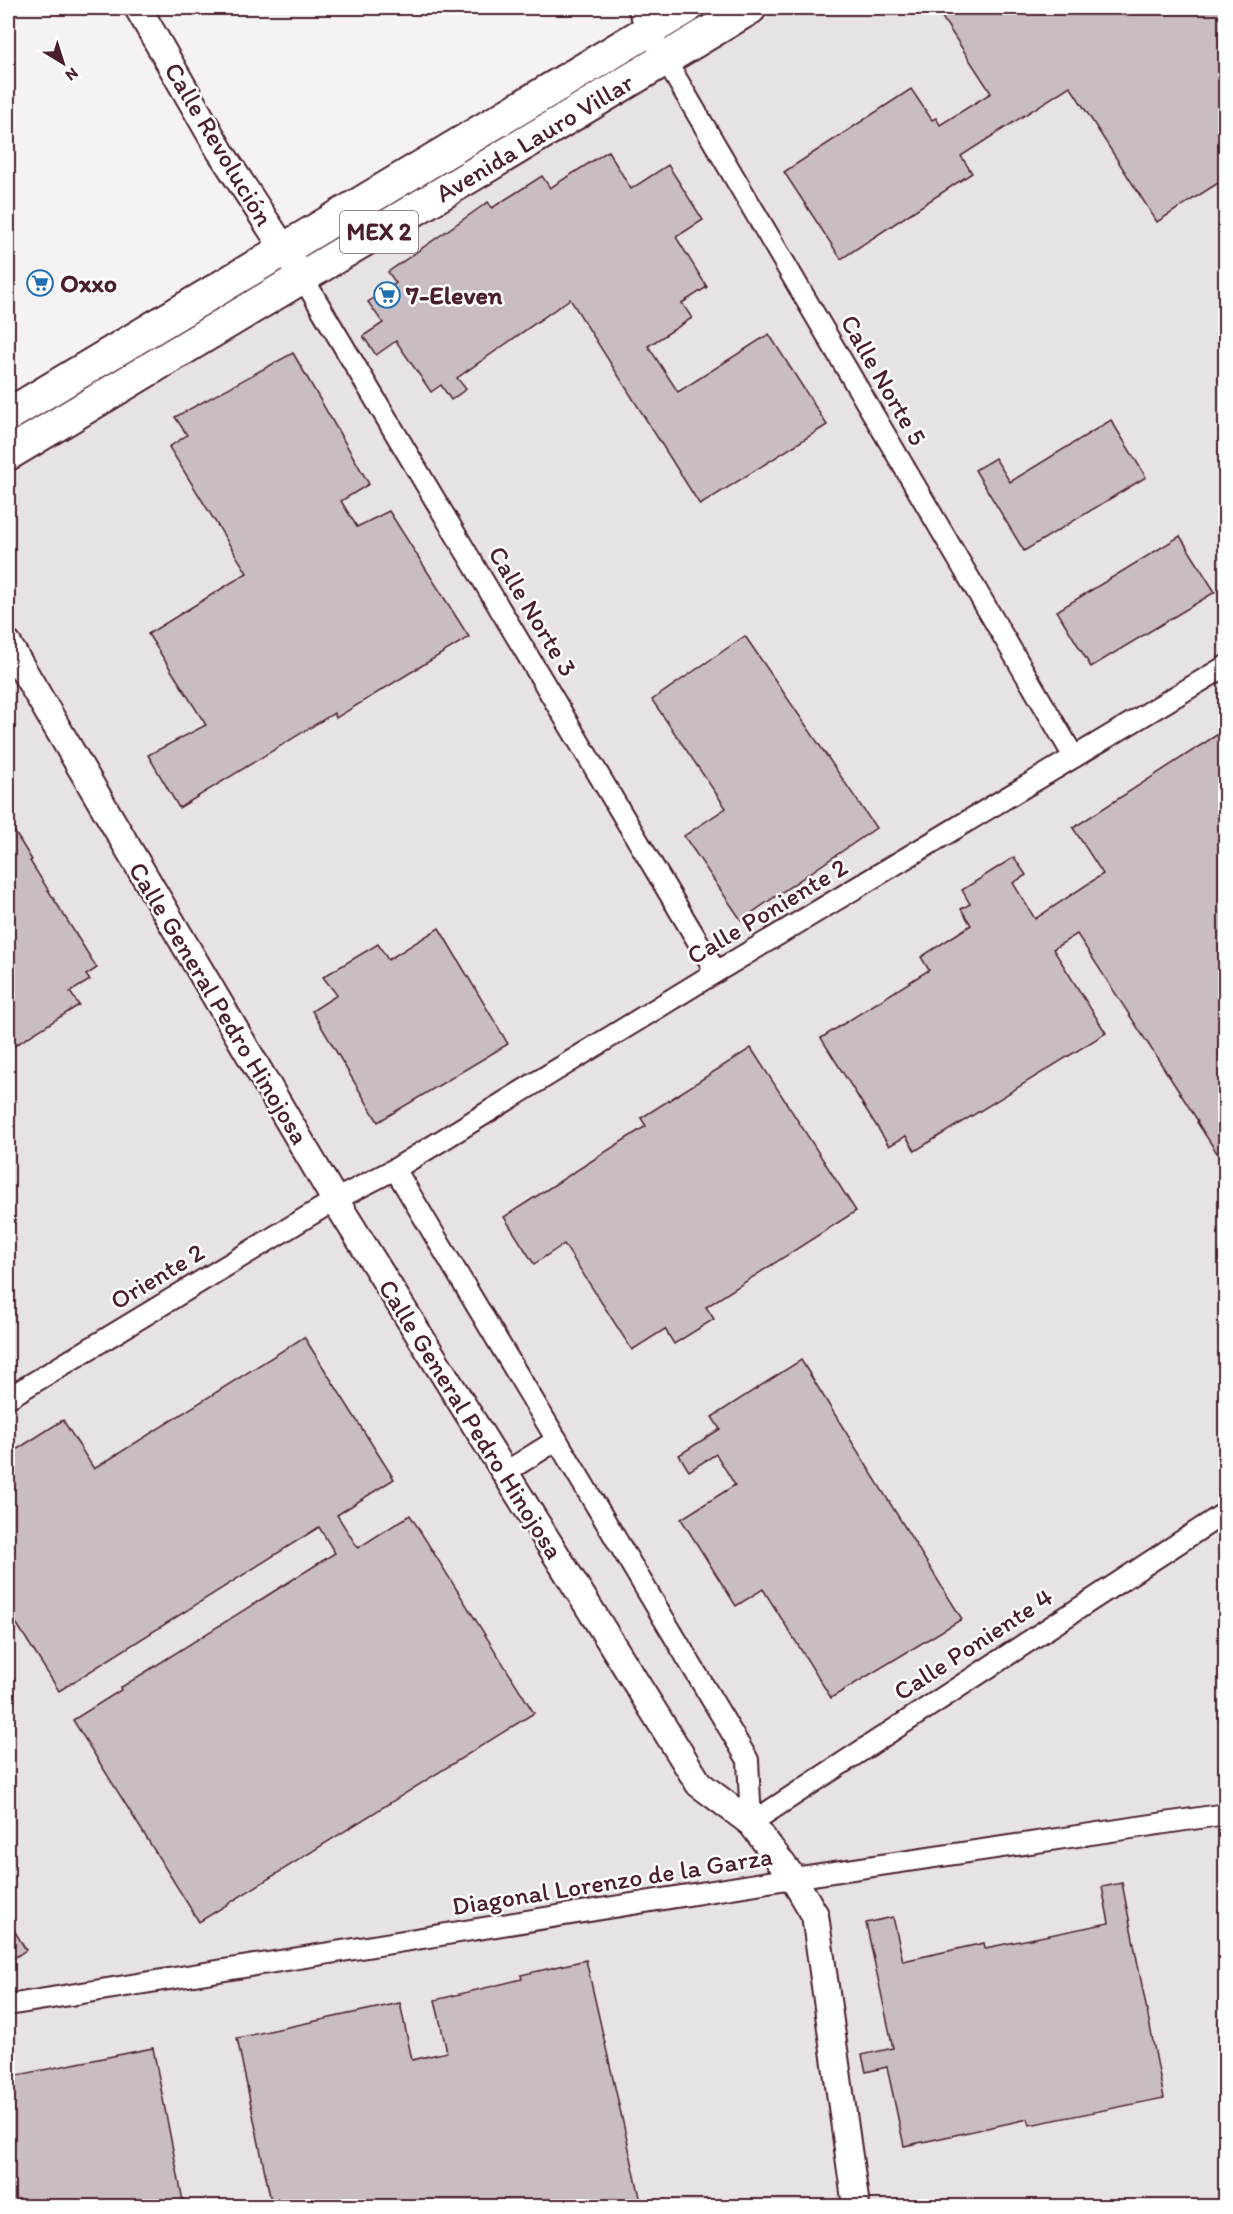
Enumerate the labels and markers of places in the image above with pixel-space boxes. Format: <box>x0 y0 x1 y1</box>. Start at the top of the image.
place label: Oxxo <box>60 267 117 299</box>
supermarket icon: Oxxo <box>25 268 55 298</box>
place label: 7-Eleven <box>405 279 503 311</box>
supermarket icon: 7-Eleven <box>372 280 402 310</box>

